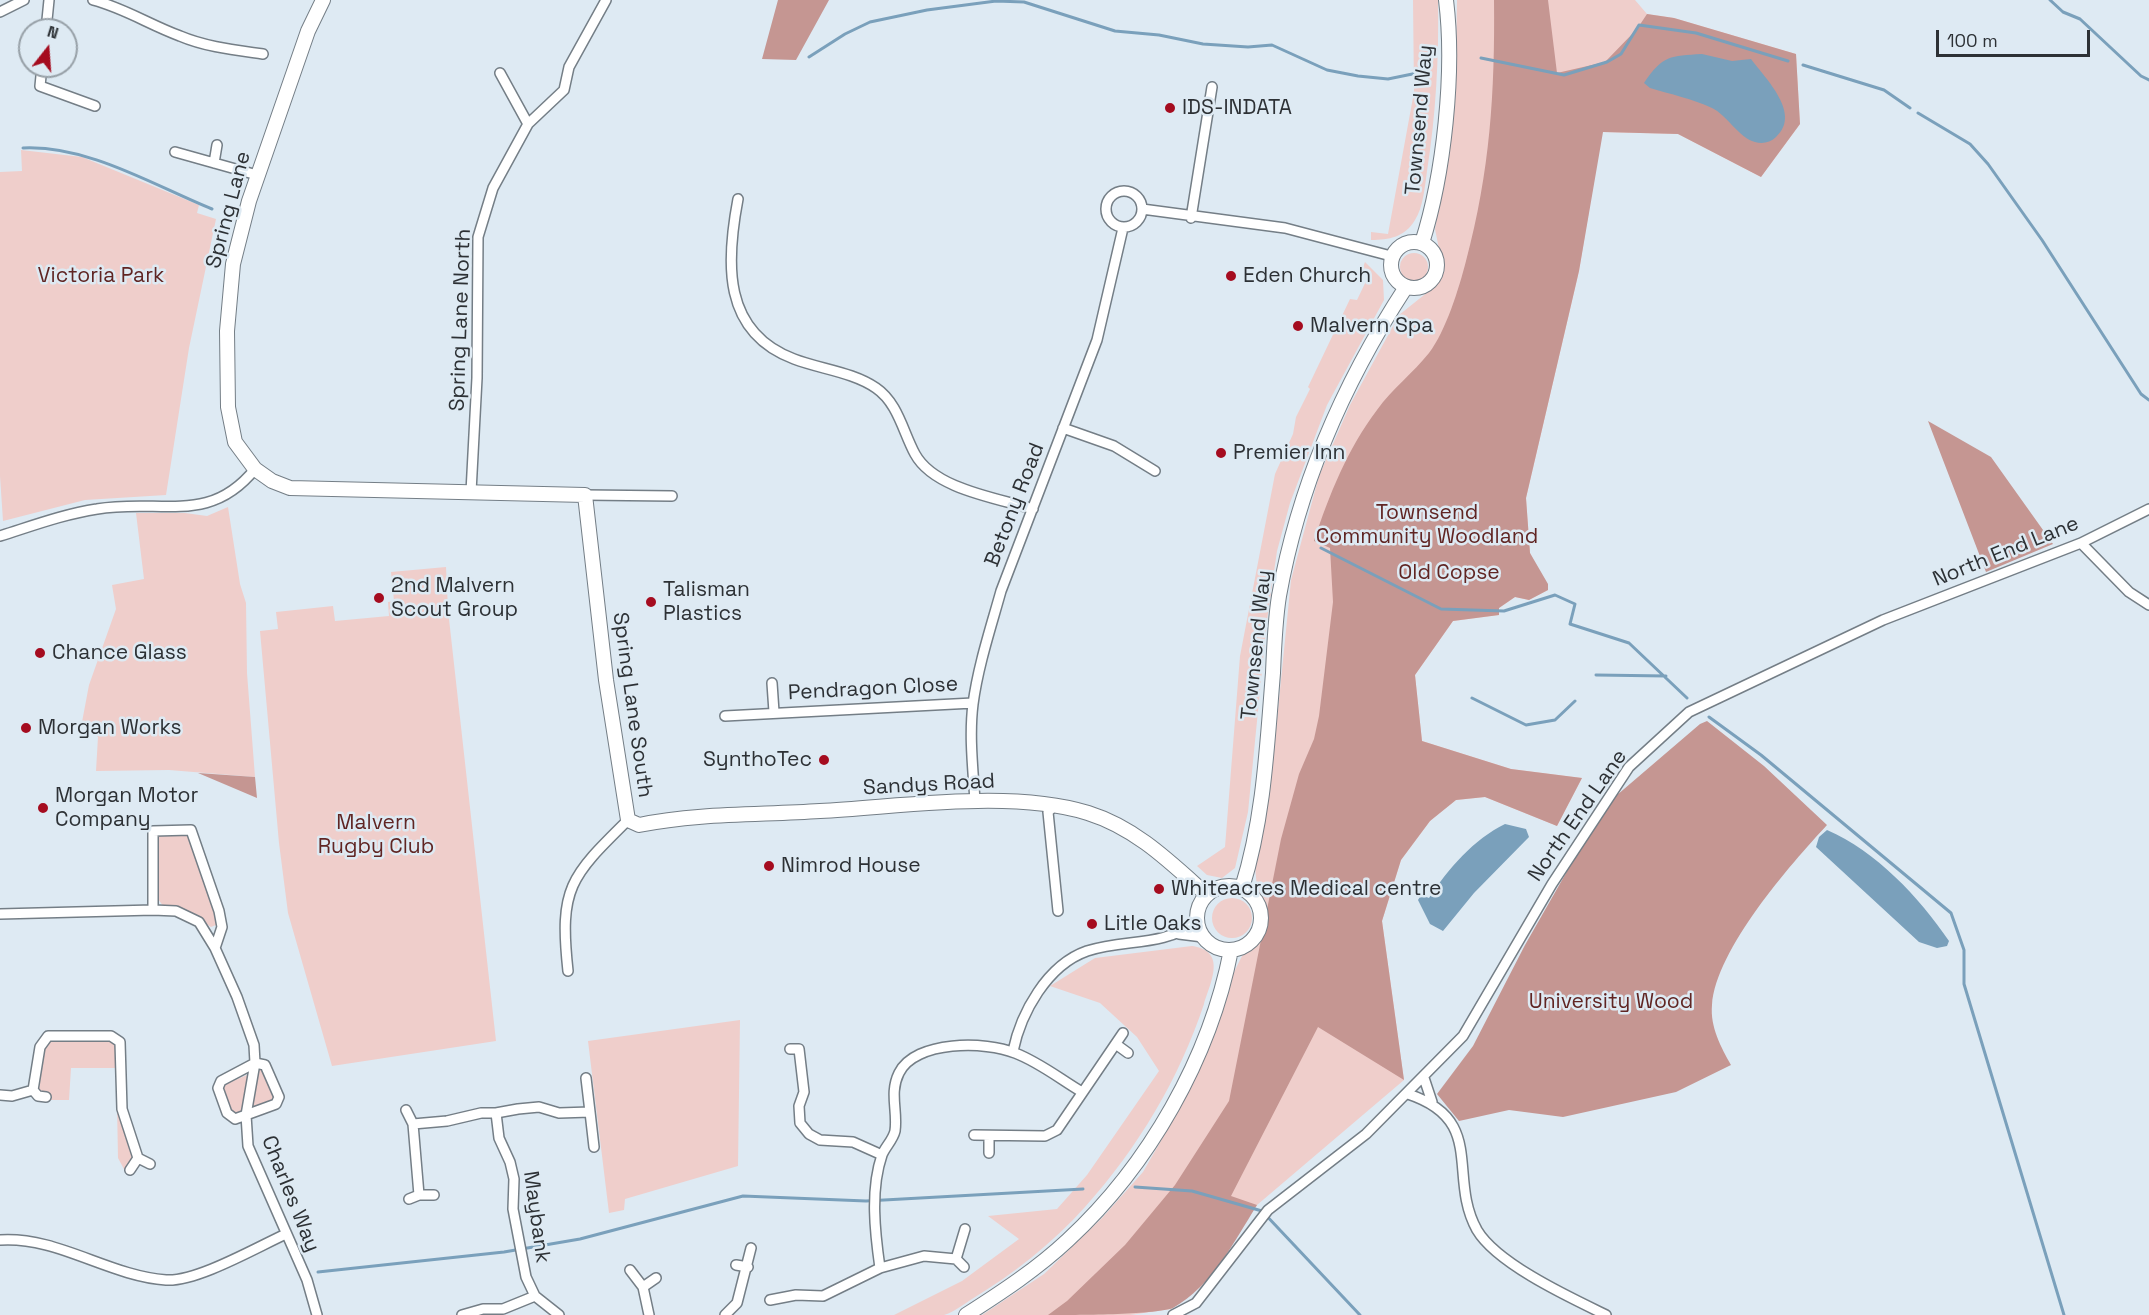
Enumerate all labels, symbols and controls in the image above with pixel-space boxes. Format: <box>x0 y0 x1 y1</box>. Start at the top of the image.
north arrow <box>18 18 78 78</box>
scale bar <box>1939 18 2094 56</box>
text: N <box>45 21 61 44</box>
text: 100 m <box>1947 29 1998 52</box>
street label: Townsend Way <box>1401 44 1439 196</box>
place label: IDS-INDATA <box>1182 95 1292 121</box>
marker: IDS-INDATA <box>1163 101 1177 115</box>
street label: Spring Lane <box>201 149 257 271</box>
street label: Spring Lane North <box>445 228 477 412</box>
park label: Victoria Park <box>38 263 164 289</box>
place label: Eden Church <box>1243 263 1371 289</box>
marker: Eden Church <box>1224 269 1238 283</box>
place label: Malvern Spa <box>1310 313 1433 339</box>
marker: Malvern Spa <box>1291 319 1305 333</box>
street label: Betony Road <box>980 439 1050 571</box>
place label: Premier Inn <box>1233 440 1345 466</box>
marker: Premier Inn <box>1214 446 1228 460</box>
park label: Townsend Community Woodland <box>1316 500 1538 550</box>
street label: North End Lane <box>1929 511 2083 593</box>
park label: Old Copse <box>1398 560 1500 586</box>
street label: Townsend Way <box>1237 569 1277 721</box>
place label: 2nd Malvern Scout Group <box>391 573 518 623</box>
place label: Talisman Plastics <box>663 577 750 627</box>
marker: 2nd Malvern Scout Group <box>372 591 386 605</box>
marker: Talisman Plastics <box>644 595 658 609</box>
street label: Spring Lane South <box>607 611 657 799</box>
place label: Chance Glass <box>52 640 187 666</box>
marker: Chance Glass <box>33 646 47 660</box>
street label: Pendragon Close <box>787 672 959 706</box>
place label: Morgan Works <box>38 715 182 741</box>
marker: Morgan Works <box>19 721 33 735</box>
street label: North End Lane <box>1523 745 1633 887</box>
place label: SynthoTec <box>703 747 812 773</box>
marker: SynthoTec <box>817 753 831 767</box>
street label: Sandys Road <box>862 769 996 801</box>
place label: Morgan Motor Company <box>55 783 198 833</box>
marker: Morgan Motor Company <box>36 801 50 815</box>
park label: Malvern Rugby Club <box>318 810 434 860</box>
place label: Nimrod House <box>781 853 921 879</box>
marker: Nimrod House <box>762 859 776 873</box>
place label: Whiteacres Medical centre <box>1171 876 1442 902</box>
marker: Whiteacres Medical centre <box>1152 882 1166 896</box>
place label: Litle Oaks <box>1104 911 1201 937</box>
marker: Litle Oaks <box>1085 917 1099 931</box>
park label: University Wood <box>1529 989 1693 1015</box>
street label: Charles Way <box>255 1132 325 1256</box>
street label: Maybank <box>517 1169 555 1265</box>

